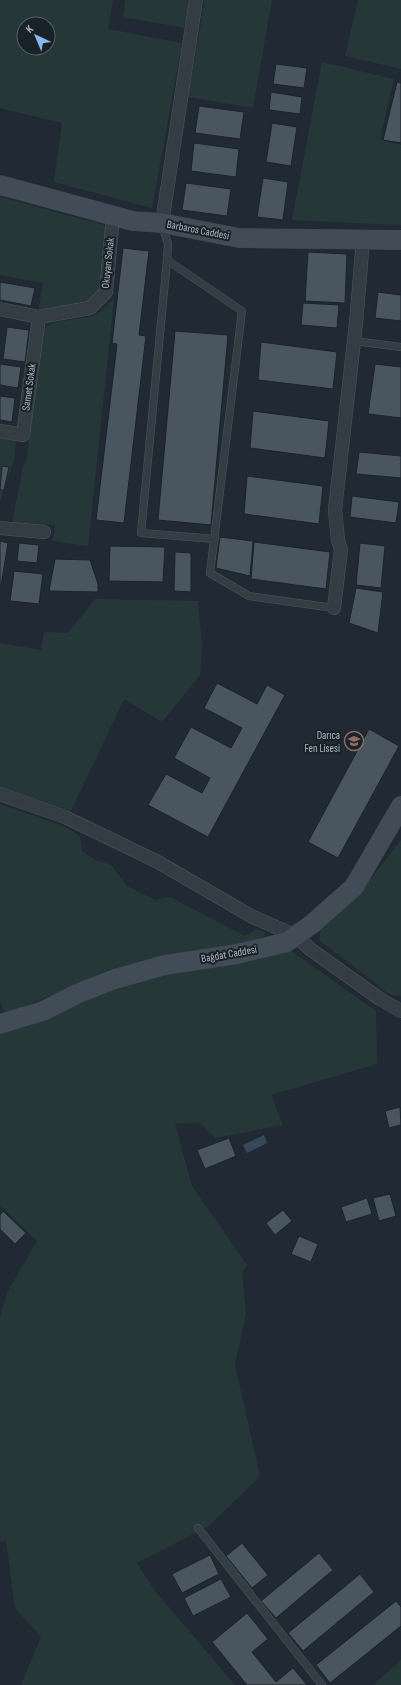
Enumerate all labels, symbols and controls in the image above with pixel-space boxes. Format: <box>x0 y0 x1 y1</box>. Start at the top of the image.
north arrow <box>16 16 56 56</box>
text: K <box>23 22 36 36</box>
street label: Barbaros Caddesi <box>166 218 230 242</box>
street label: Okuyan Sokak <box>99 236 117 289</box>
street label: Samet Sokak <box>19 362 39 411</box>
place label: Darıca Fen Lisesi <box>305 729 340 755</box>
school or university icon: Darıca Fen Lisesi <box>343 730 365 752</box>
street label: Bağdat Caddesi <box>200 943 258 965</box>

